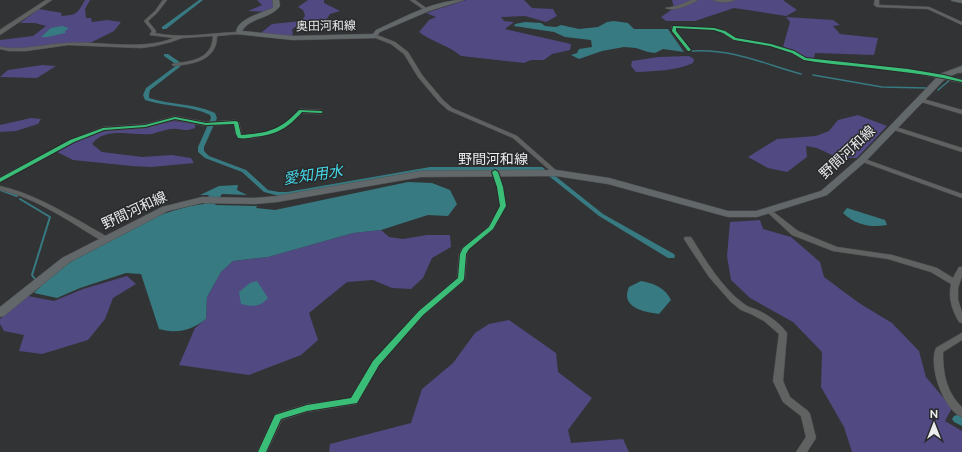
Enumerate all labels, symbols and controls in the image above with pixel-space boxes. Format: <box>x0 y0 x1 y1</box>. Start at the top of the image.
street label: 奥田河和線 <box>296 18 356 34</box>
street label: 野間河和線 <box>816 122 878 182</box>
street label: 野間河和線 <box>458 151 528 167</box>
water label: 愛知用水 <box>282 162 346 188</box>
street label: 野間河和線 <box>99 188 169 232</box>
north arrow <box>914 404 954 444</box>
text: N <box>930 408 938 421</box>

